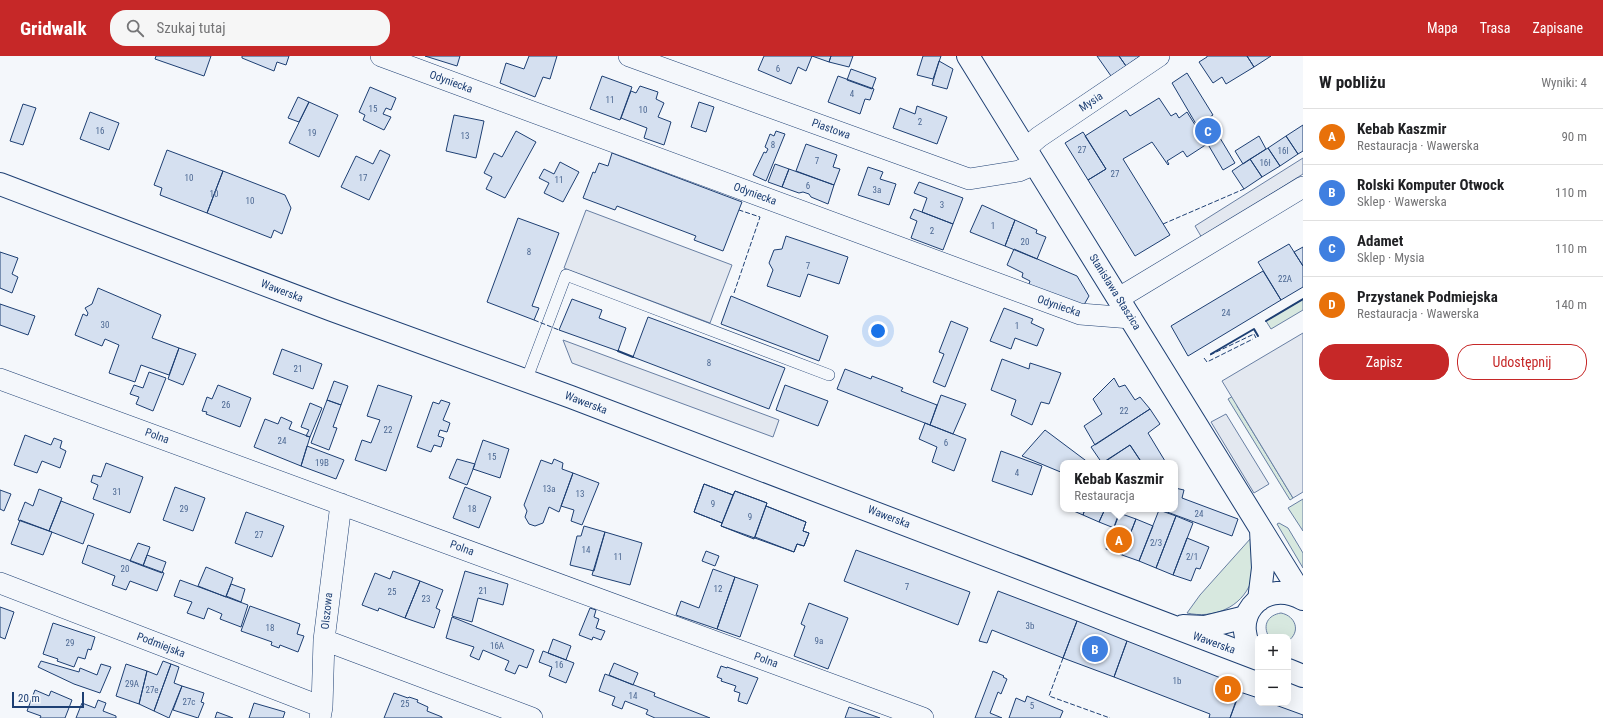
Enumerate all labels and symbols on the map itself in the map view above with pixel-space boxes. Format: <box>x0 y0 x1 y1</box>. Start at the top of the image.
house number: 6 <box>776 64 780 74</box>
street label: Odyniecka <box>428 68 474 96</box>
house number: 4 <box>850 89 855 99</box>
street label: Mysia <box>1077 89 1105 115</box>
house number: 11 <box>606 95 614 105</box>
house number: 15 <box>369 104 378 114</box>
house number: 10 <box>639 105 647 115</box>
street label: Piastowa <box>810 116 852 142</box>
pin: C <box>1195 116 1221 146</box>
house number: 2 <box>918 117 923 127</box>
house number: 16 <box>96 126 104 136</box>
house number: 19 <box>308 128 316 138</box>
house number: 13 <box>461 131 469 141</box>
house number: 8 <box>771 140 775 150</box>
house number: 27 <box>1078 145 1087 155</box>
house number: 16l <box>1278 146 1288 156</box>
house number: 7 <box>815 156 820 166</box>
house number: 16ł <box>1259 158 1271 168</box>
house number: 27 <box>1111 169 1120 179</box>
house number: 10 <box>185 173 193 183</box>
house number: 17 <box>359 173 368 183</box>
house number: 11 <box>555 175 563 185</box>
street label: Odyniecka <box>732 180 778 208</box>
house number: 6 <box>806 181 810 191</box>
house number: 3a <box>873 185 881 195</box>
house number: 10 <box>210 189 218 199</box>
house number: 10 <box>246 196 254 206</box>
house number: 3 <box>940 200 944 210</box>
house number: 1 <box>991 221 995 231</box>
house number: 2 <box>930 226 935 236</box>
house number: 20 <box>1021 237 1029 247</box>
house number: 8 <box>527 247 531 257</box>
street label: Stanisława Staszica <box>1086 252 1144 332</box>
house number: 7 <box>806 261 811 271</box>
house number: 22A <box>1278 274 1292 284</box>
street label: Wawerska <box>259 277 305 305</box>
street label: Odyniecka <box>1036 293 1082 319</box>
house number: 24 <box>1222 308 1231 318</box>
house number: 30 <box>101 320 109 330</box>
your location <box>868 321 888 341</box>
house number: 1 <box>1015 321 1019 331</box>
house number: 8 <box>707 358 711 368</box>
house number: 21 <box>294 364 302 374</box>
street label: Wawerska <box>563 389 609 417</box>
house number: 26 <box>222 400 230 410</box>
house number: 22 <box>1120 406 1129 416</box>
house number: 22 <box>384 425 393 435</box>
street label: Polna <box>143 426 171 446</box>
house number: 24 <box>278 436 287 446</box>
house number: 6 <box>944 438 948 448</box>
house number: 15 <box>488 452 497 462</box>
house number: 19B <box>315 458 329 468</box>
house number: 4 <box>1015 468 1020 478</box>
house number: 13a <box>542 484 556 494</box>
house number: 31 <box>113 487 121 497</box>
house number: 13 <box>576 489 584 499</box>
house number: 9 <box>711 499 715 509</box>
street label: Wawerska <box>866 503 912 531</box>
house number: 29 <box>180 504 188 514</box>
house number: 18 <box>468 504 476 514</box>
house number: 24 <box>1195 509 1204 519</box>
house number: 9 <box>748 512 752 522</box>
pin: A <box>1106 525 1132 555</box>
house number: 27 <box>255 530 264 540</box>
street label: Polna <box>448 538 476 558</box>
house number: 2/3 <box>1150 538 1162 548</box>
house number: 14 <box>582 545 591 555</box>
house number: 11 <box>614 552 622 562</box>
house number: 2/1 <box>1186 552 1198 562</box>
house number: 20 <box>121 564 129 574</box>
house number: 7 <box>905 582 910 592</box>
house number: 12 <box>714 584 723 594</box>
house number: 21 <box>479 586 487 596</box>
house number: 25 <box>388 587 397 597</box>
street label: Olszowa <box>319 592 335 630</box>
house number: 23 <box>422 594 430 604</box>
house number: 3b <box>1026 621 1035 631</box>
house number: 18 <box>266 623 274 633</box>
street label: Wawerska <box>1191 629 1237 657</box>
street label: Podmiejska <box>135 630 187 660</box>
pin: B <box>1082 634 1108 664</box>
house number: 9a <box>815 636 823 646</box>
house number: 29 <box>66 638 74 648</box>
house number: 16A <box>490 641 504 651</box>
street label: Polna <box>752 650 780 670</box>
house number: 16 <box>555 660 563 670</box>
pin: D <box>1215 674 1241 704</box>
house number: 1b <box>1173 676 1182 686</box>
house number: 29A <box>125 679 139 689</box>
house number: 27e <box>145 685 159 695</box>
scale bar <box>12 690 84 709</box>
house number: 14 <box>629 691 638 701</box>
house number: 27c <box>182 697 196 707</box>
house number: 25 <box>401 699 410 709</box>
house number: 5 <box>1030 701 1035 711</box>

